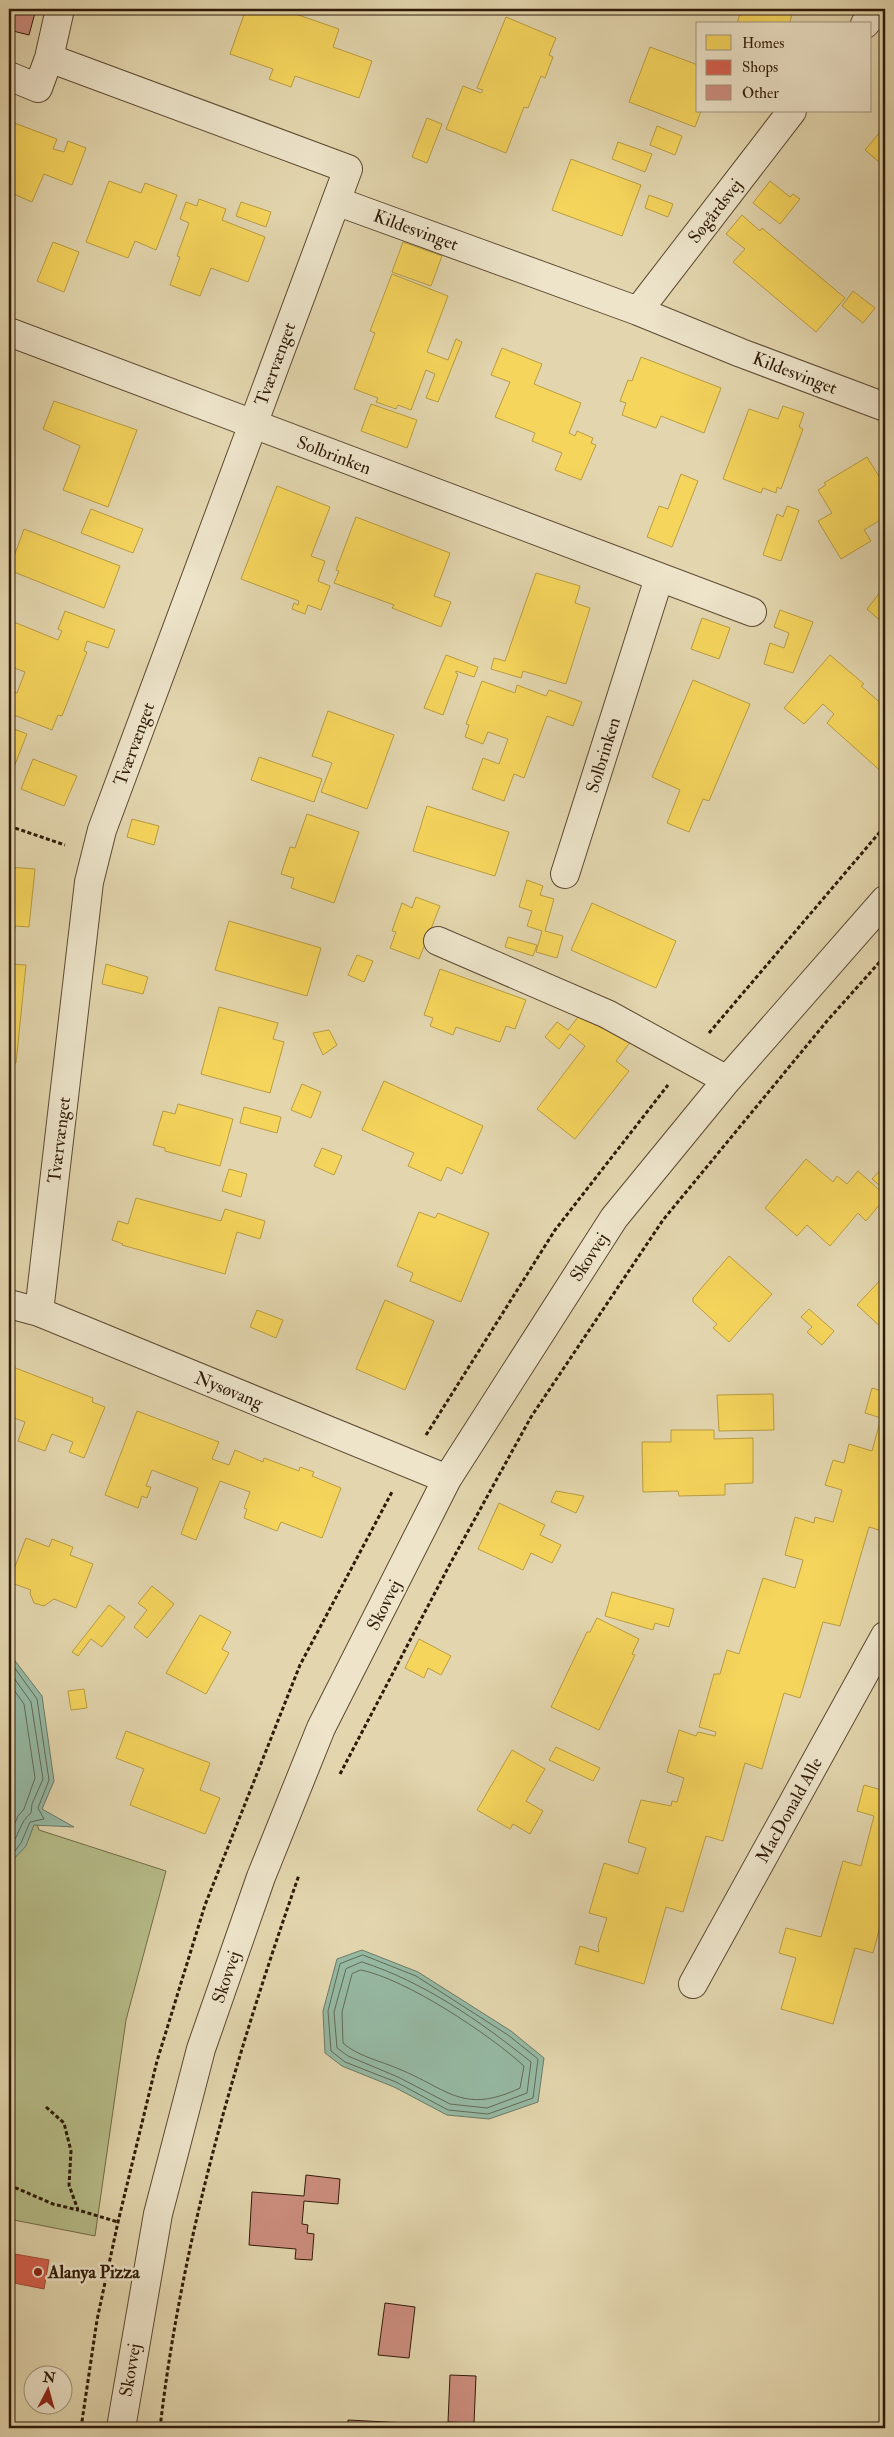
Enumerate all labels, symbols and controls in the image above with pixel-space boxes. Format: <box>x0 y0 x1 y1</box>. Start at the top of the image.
legend <box>696 22 872 112</box>
text: Homes <box>742 34 784 53</box>
text: Shops <box>742 58 778 78</box>
text: Other <box>742 84 779 103</box>
street label: Søgårdsvej <box>683 174 748 248</box>
street label: Kildesvinget <box>370 205 461 256</box>
street label: Tværvænget <box>250 319 301 409</box>
street label: Kildesvinget <box>749 347 840 400</box>
street label: Solbrinken <box>293 431 374 480</box>
street label: Tværvænget <box>109 699 160 789</box>
street label: Solbrinken <box>581 715 626 796</box>
street label: Tværvænget <box>43 1095 76 1185</box>
street label: Skovvej <box>565 1228 614 1286</box>
street label: Nysøvang <box>191 1366 267 1415</box>
street label: Skovvej <box>362 1576 407 1634</box>
street label: MacDonald Alle <box>751 1753 828 1867</box>
street label: Skovvej <box>207 1948 246 2006</box>
place label: Alanya Pizza <box>47 2261 140 2284</box>
marker: Alanya Pizza <box>32 2266 44 2278</box>
street label: Skovvej <box>114 2342 146 2399</box>
north arrow <box>22 2364 72 2414</box>
text: N <box>41 2368 57 2387</box>

